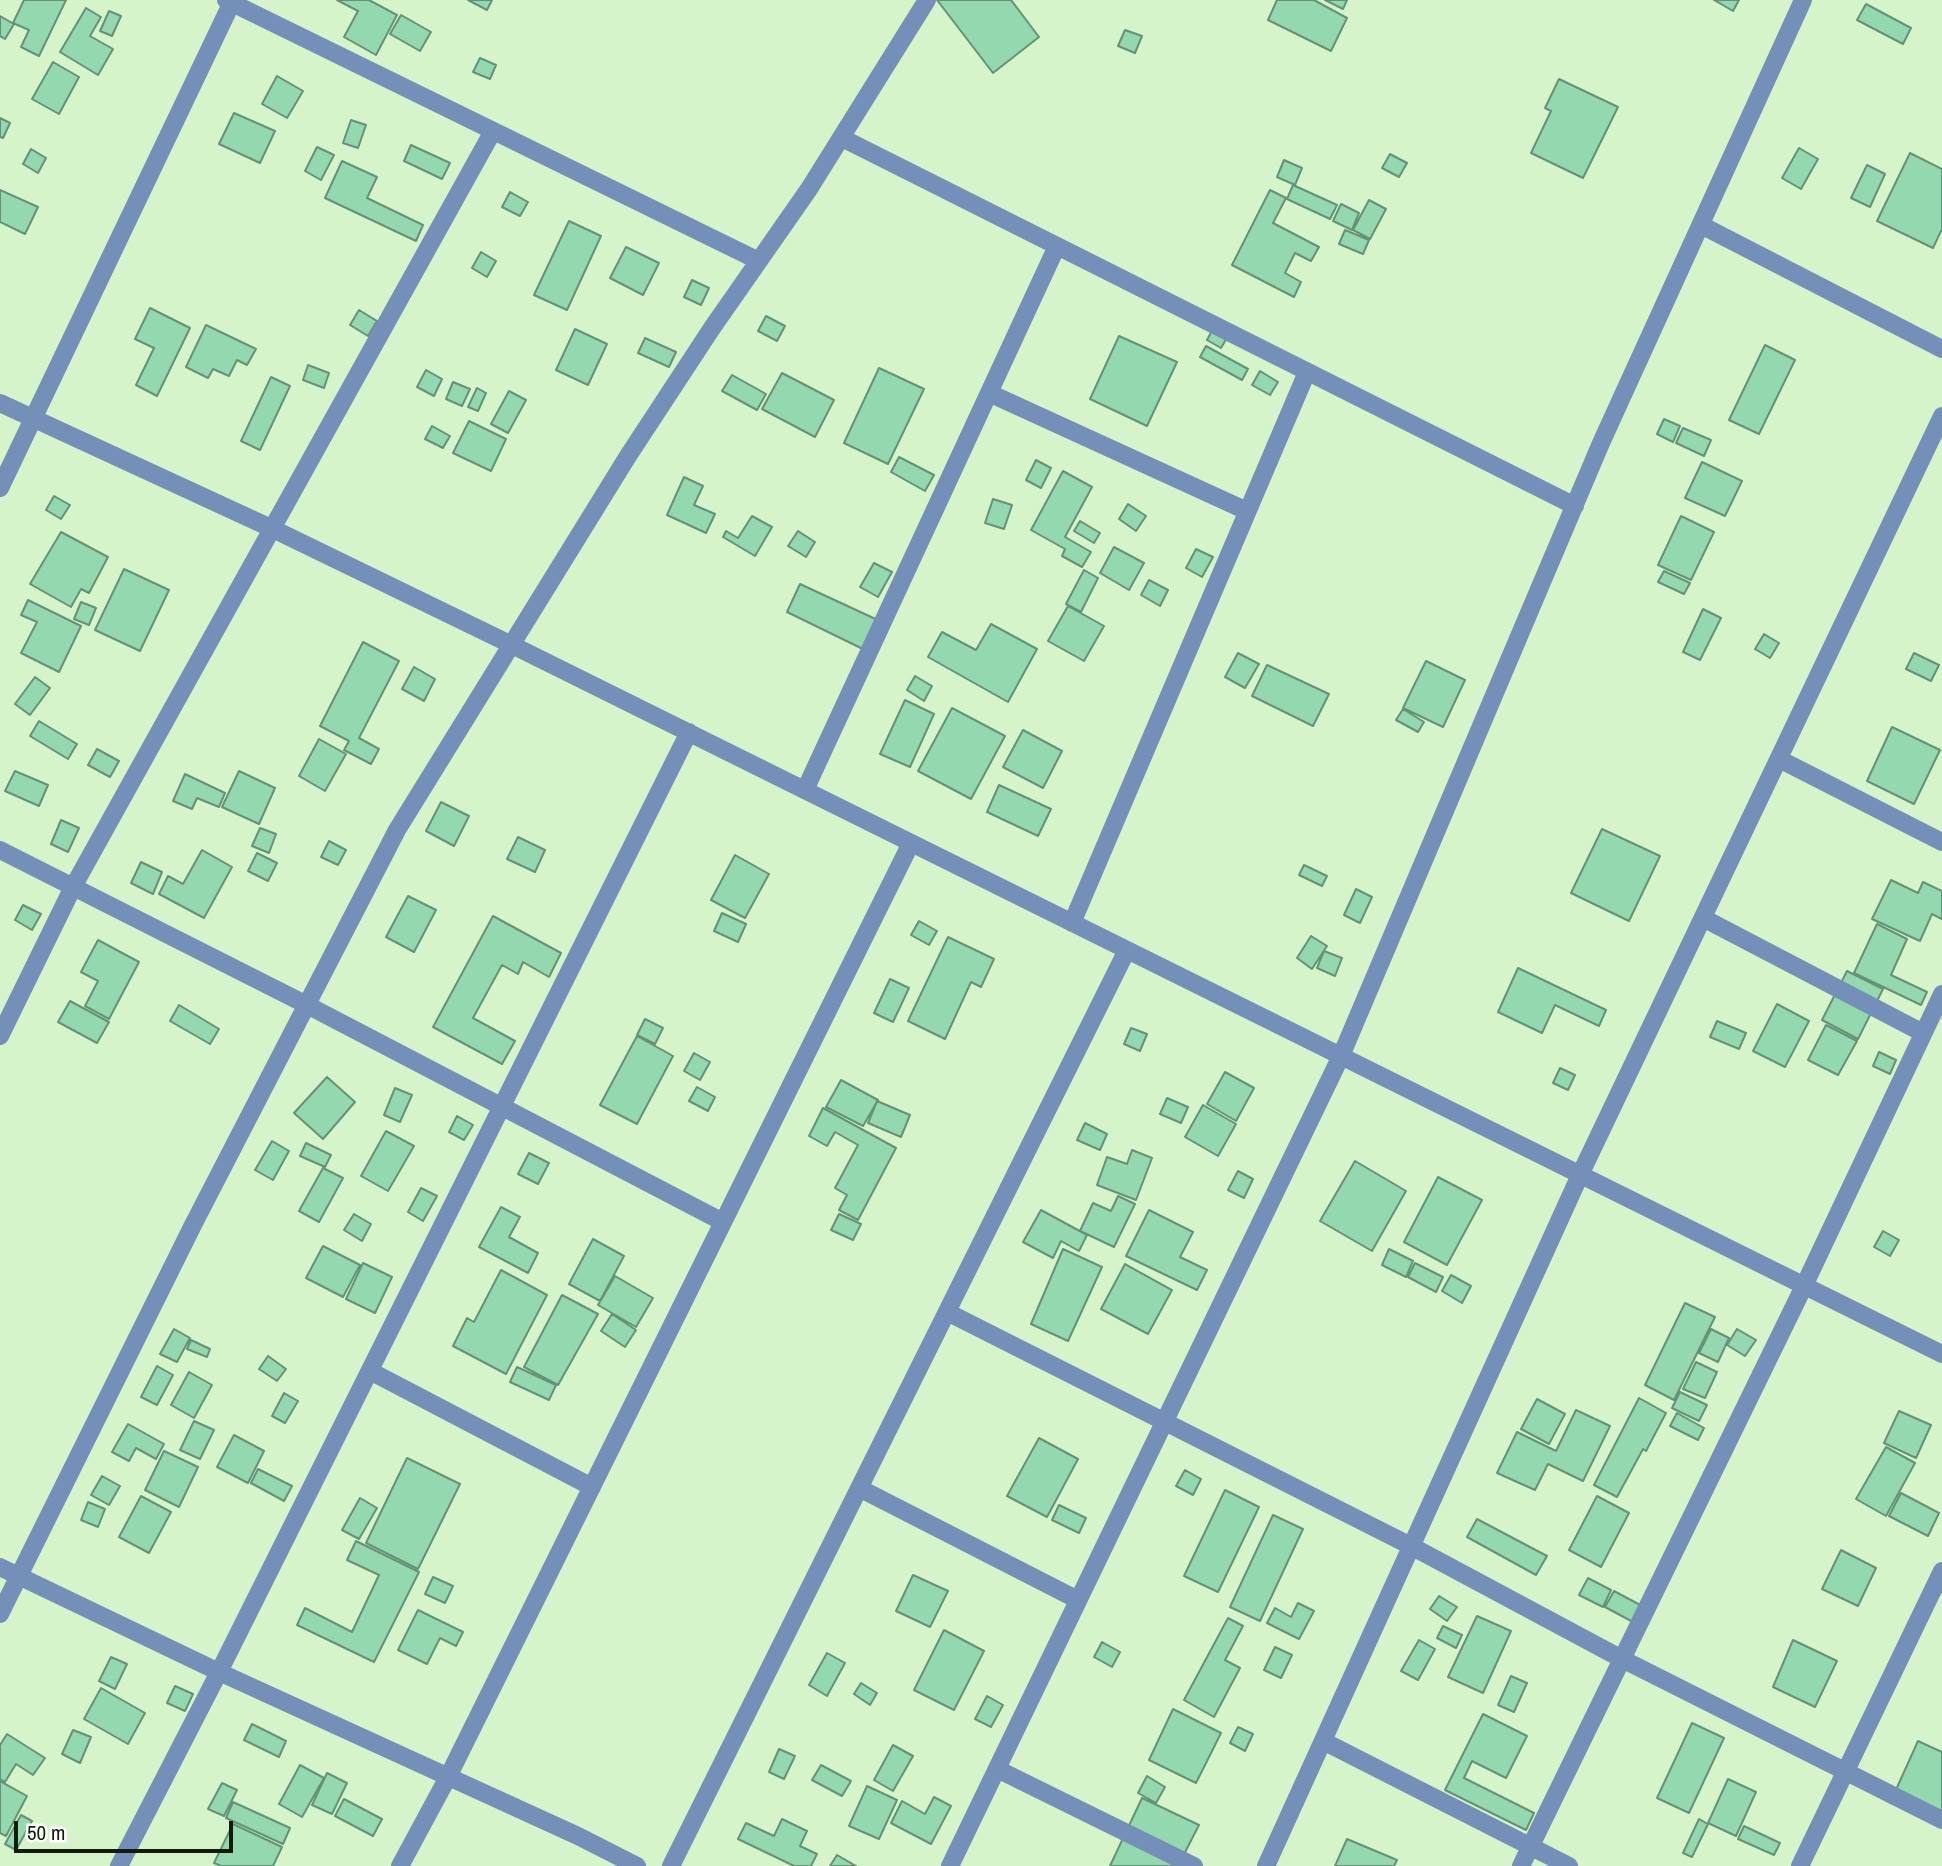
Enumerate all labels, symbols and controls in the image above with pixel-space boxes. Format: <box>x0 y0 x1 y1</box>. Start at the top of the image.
scale bar <box>18 1806 236 1850</box>
text: 50 m <box>27 1818 65 1847</box>

